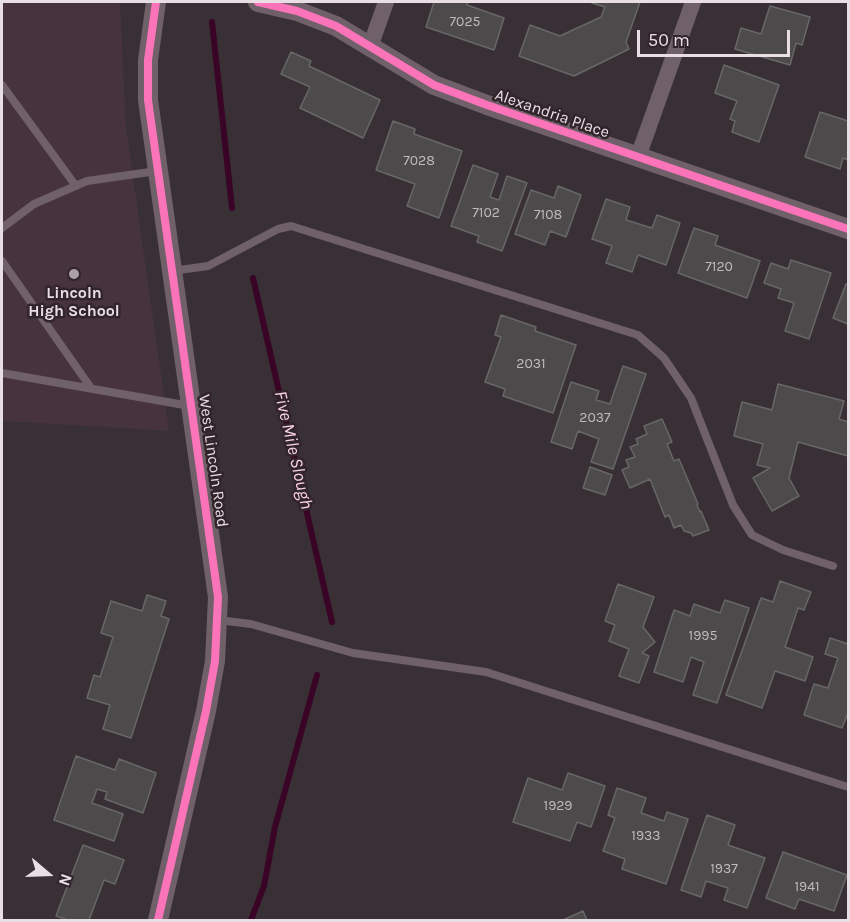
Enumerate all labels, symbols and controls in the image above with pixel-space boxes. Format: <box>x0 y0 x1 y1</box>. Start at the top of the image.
house number: 7025 <box>450 14 480 30</box>
scale bar <box>640 18 793 56</box>
text: 50 m <box>648 29 690 51</box>
street label: Alexandria Place <box>492 85 612 143</box>
house number: 7028 <box>403 153 435 169</box>
house number: 7102 <box>472 205 500 221</box>
house number: 7108 <box>534 207 562 223</box>
house number: 7120 <box>705 259 733 275</box>
marker: Lincoln High School <box>67 267 81 281</box>
place label: Lincoln High School <box>28 283 120 321</box>
house number: 2031 <box>516 356 546 372</box>
water label: Five Mile Slough <box>269 389 317 511</box>
street label: West Lincoln Road <box>194 393 232 529</box>
house number: 2037 <box>579 410 611 426</box>
house number: 1995 <box>689 628 717 644</box>
house number: 1929 <box>544 798 572 814</box>
house number: 1933 <box>631 828 661 844</box>
north arrow <box>18 844 78 904</box>
house number: 1937 <box>710 861 738 877</box>
text: N <box>55 871 76 889</box>
house number: 1941 <box>794 879 820 895</box>

